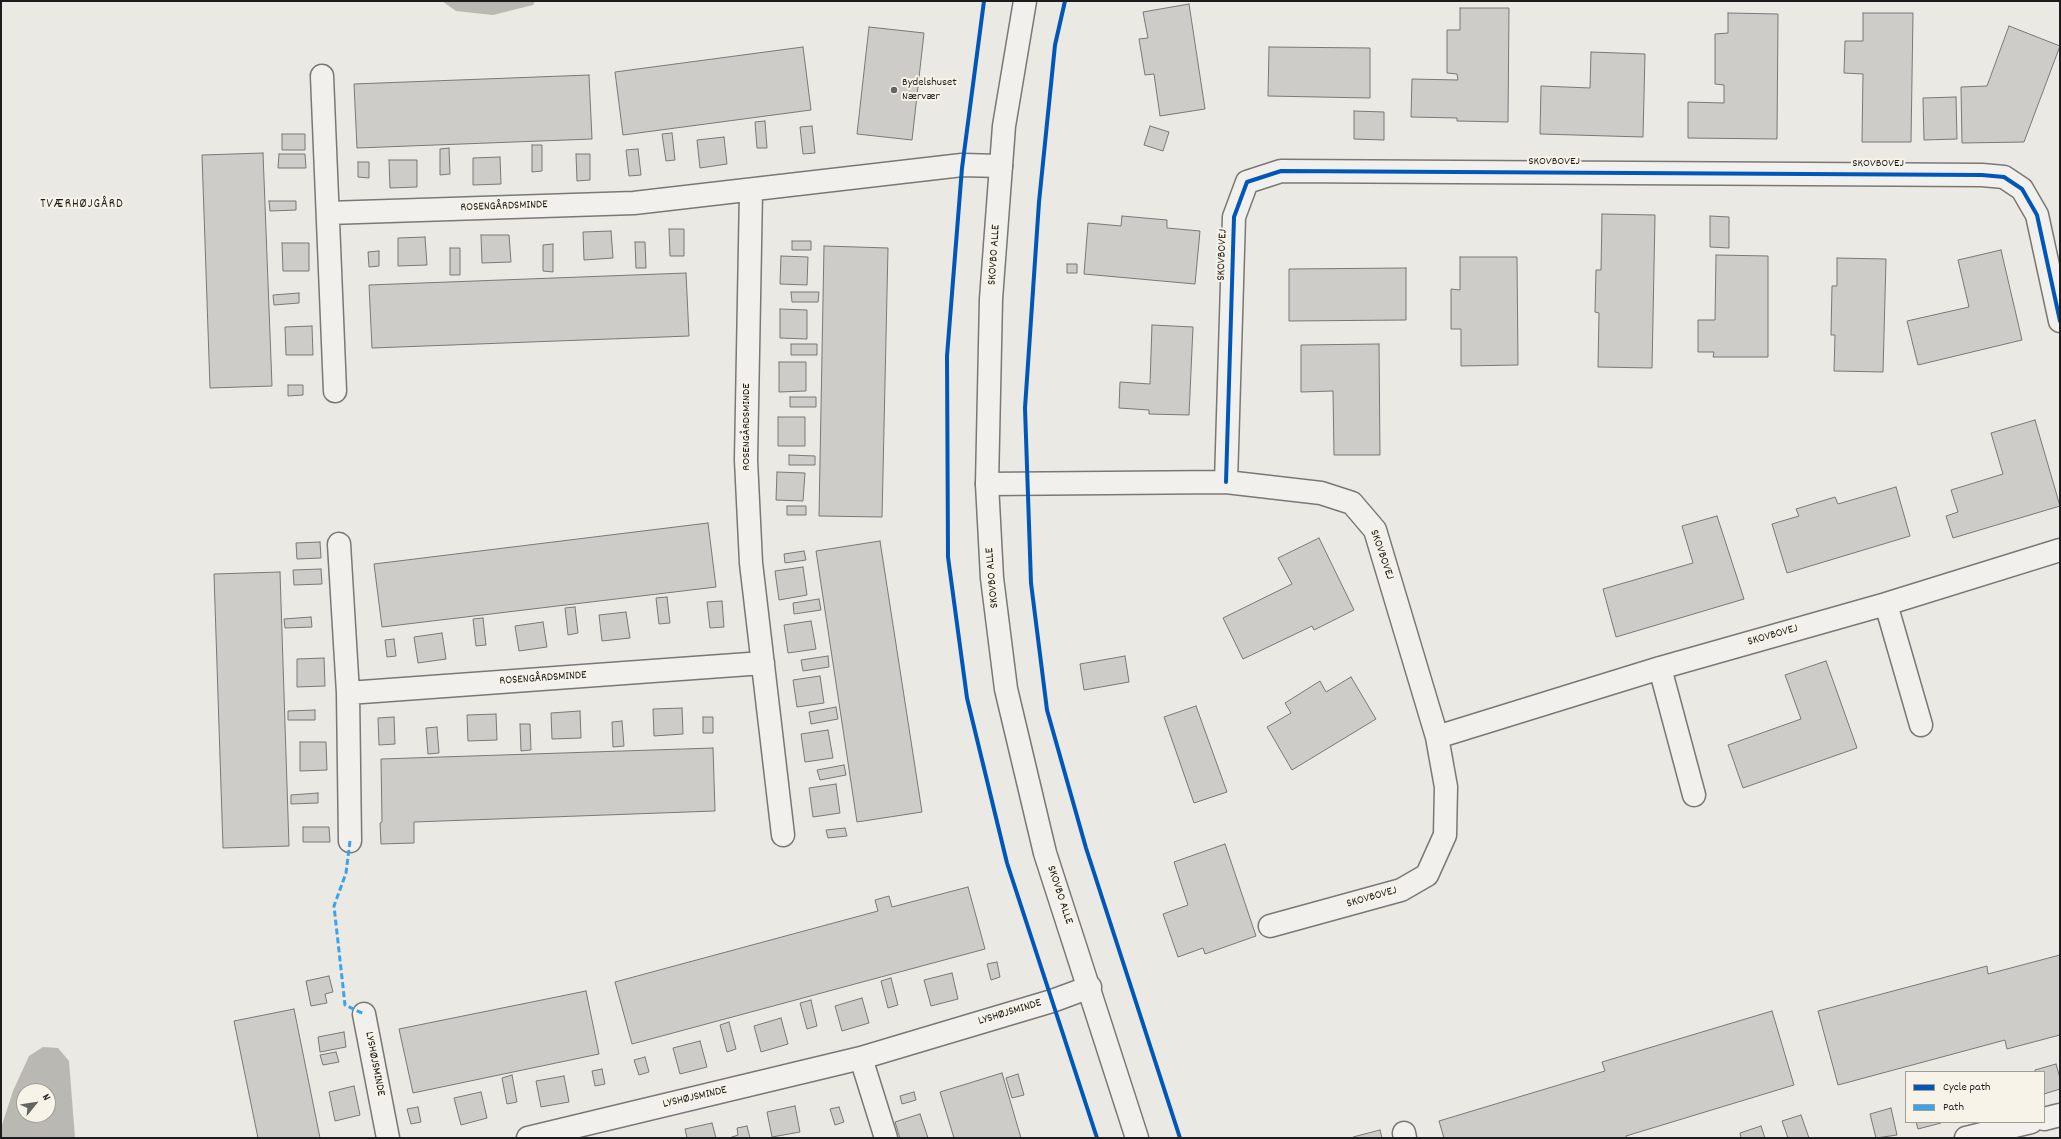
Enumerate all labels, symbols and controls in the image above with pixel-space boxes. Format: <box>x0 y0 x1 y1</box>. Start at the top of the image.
place label: Bydelshuset Nærvær <box>902 76 957 104</box>
marker: Bydelshuset Nærvær <box>889 85 899 95</box>
street label: SKOVBOVEJ <box>1528 155 1580 169</box>
street label: SKOVBOVEJ <box>1852 157 1904 171</box>
district label: TVÆRHØJGÅRD <box>40 197 124 213</box>
street label: ROSENGÅRDSMINDE <box>460 198 548 216</box>
street label: SKOVBO ALLE <box>986 224 1004 286</box>
street label: SKOVBOVEJ <box>1215 229 1231 281</box>
street label: ROSENGÅRDSMINDE <box>740 383 754 471</box>
street label: SKOVBOVEJ <box>1366 528 1396 582</box>
street label: SKOVBO ALLE <box>983 547 1003 609</box>
street label: SKOVBOVEJ <box>1746 622 1800 650</box>
street label: ROSENGÅRDSMINDE <box>499 669 587 689</box>
street label: SKOVBO ALLE <box>1043 864 1075 926</box>
street label: SKOVBOVEJ <box>1345 884 1399 912</box>
street label: LYSHØJSMINDE <box>977 997 1043 1029</box>
street label: LYSHØJSMINDE <box>361 1031 387 1097</box>
legend <box>1905 1071 2045 1123</box>
text: Cycle path <box>1943 1079 1991 1096</box>
north arrow <box>16 1083 56 1123</box>
street label: LYSHØJSMINDE <box>662 1084 728 1112</box>
text: N <box>37 1091 54 1104</box>
text: Path <box>1943 1099 1964 1116</box>

